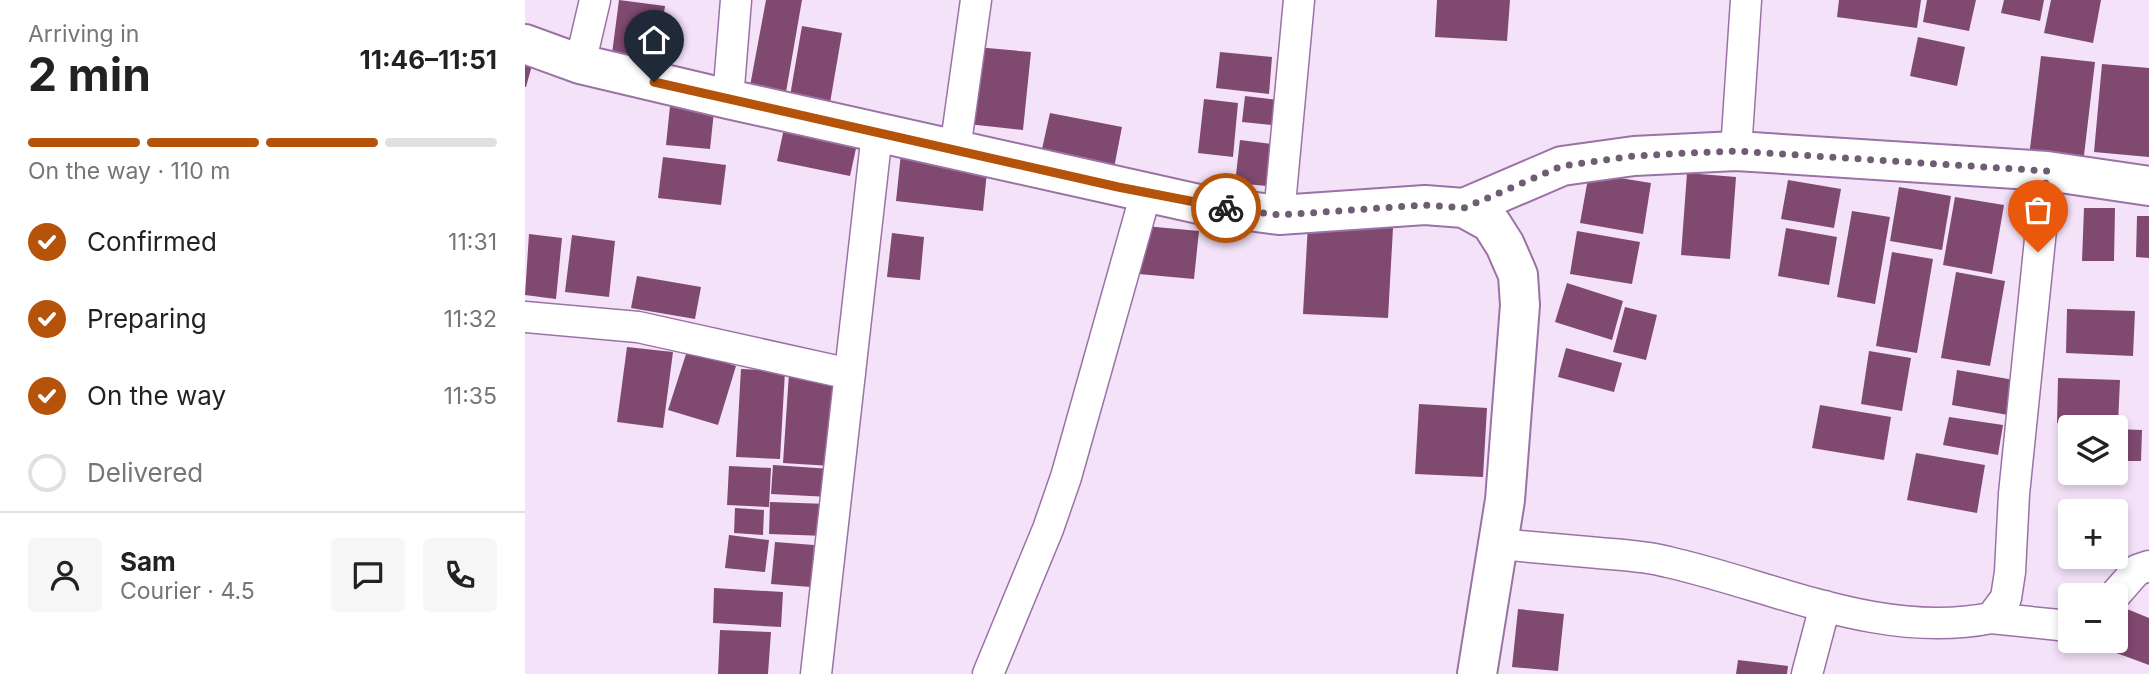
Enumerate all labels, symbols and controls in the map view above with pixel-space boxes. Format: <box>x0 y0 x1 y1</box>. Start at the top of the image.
pin <box>624 10 684 82</box>
text: Arriving in <box>28 20 139 48</box>
icon: home <box>635 21 673 59</box>
text: 11:46–11:51 <box>359 44 497 75</box>
text: 2 min <box>28 46 151 102</box>
text: On the way · 110 m <box>28 157 230 185</box>
courier <box>1191 173 1261 243</box>
pin <box>2008 180 2068 252</box>
icon: bike <box>1207 189 1245 227</box>
icon: bag <box>2019 191 2057 229</box>
icon: check <box>28 223 66 261</box>
text: Confirmed <box>87 226 217 257</box>
text: 11:31 <box>448 228 497 256</box>
icon: check <box>28 300 66 338</box>
text: Preparing <box>87 303 207 334</box>
text: 11:32 <box>443 305 497 333</box>
icon: check <box>28 377 66 415</box>
text: On the way <box>87 380 226 411</box>
text: 11:35 <box>443 382 497 410</box>
map controls <box>2058 415 2128 653</box>
button: layers <box>2058 415 2128 485</box>
text: Delivered <box>87 457 203 488</box>
button: + <box>2058 499 2128 569</box>
button: person <box>28 538 102 612</box>
button: chat <box>331 538 405 612</box>
button: phone <box>423 538 497 612</box>
text: Sam <box>120 546 176 577</box>
text: Courier · 4.5 <box>120 577 255 605</box>
button: − <box>2058 583 2128 653</box>

